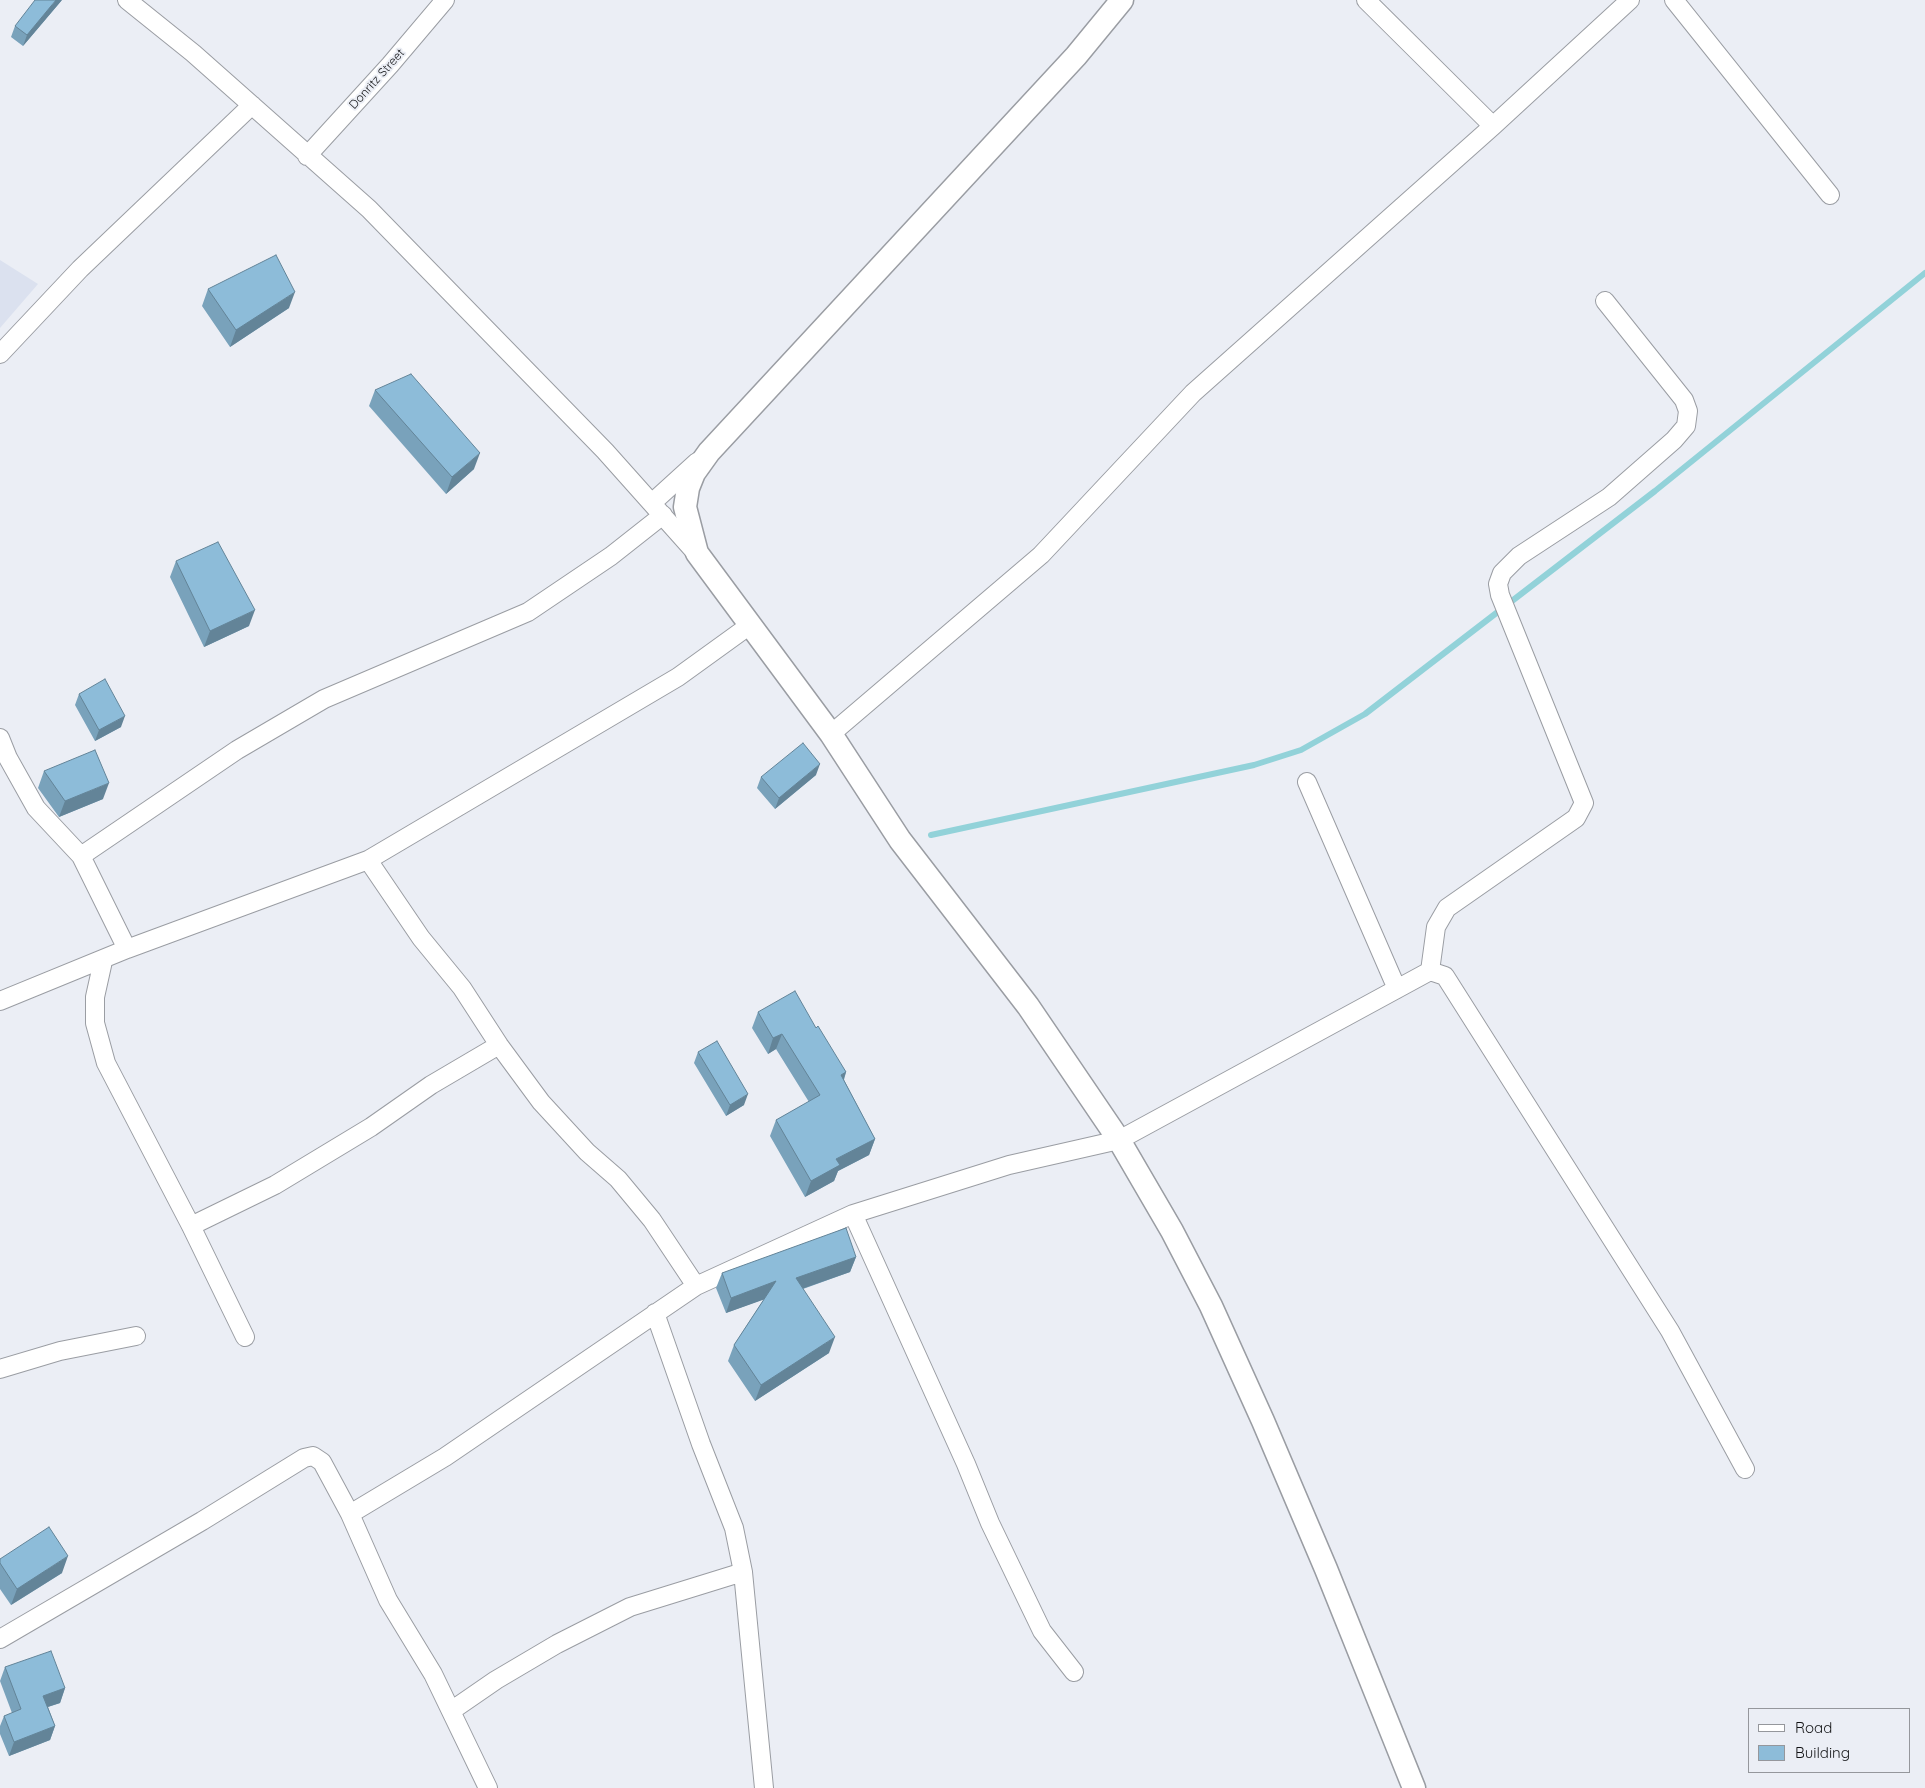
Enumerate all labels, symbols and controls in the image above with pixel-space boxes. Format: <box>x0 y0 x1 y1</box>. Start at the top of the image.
street label: Donritz Street <box>346 46 408 112</box>
legend <box>1748 1708 1910 1773</box>
text: Road <box>1795 1718 1832 1737</box>
text: Building <box>1795 1743 1850 1762</box>

